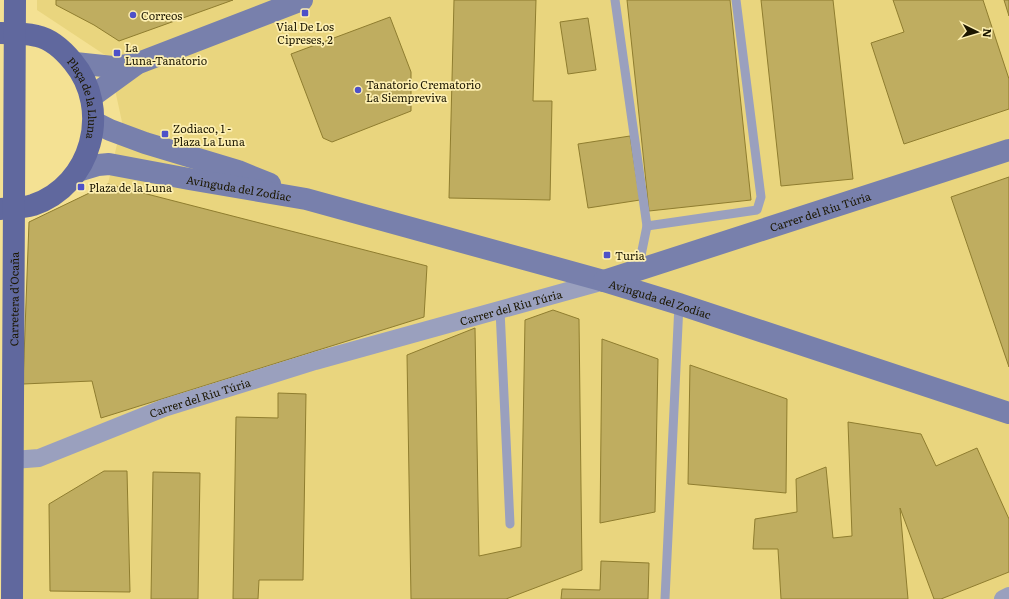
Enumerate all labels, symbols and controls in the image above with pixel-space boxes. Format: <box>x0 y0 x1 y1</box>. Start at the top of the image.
place label: Correos <box>141 7 182 23</box>
marker: Vial De Los Cipreses, 2 <box>300 8 310 18</box>
marker: Correos <box>128 10 138 20</box>
north arrow <box>957 12 997 52</box>
place label: Vial De Los Cipreses, 2 <box>276 18 334 47</box>
text: N <box>980 28 996 38</box>
place label: La Luna-Tanatorio <box>125 39 207 68</box>
marker: La Luna-Tanatorio <box>112 48 122 58</box>
street label: Plaça de la Lluna <box>64 53 101 141</box>
place label: Tanatorio Crematorio La Siempreviva <box>366 76 481 105</box>
marker: Tanatorio Crematorio La Siempreviva <box>353 85 363 95</box>
place label: Zodiaco, 1 - Plaza La Luna <box>173 120 245 149</box>
marker: Zodiaco, 1 - Plaza La Luna <box>160 129 170 139</box>
street label: Avinguda del Zodíac <box>185 171 293 204</box>
place label: Plaza de la Luna <box>89 179 172 195</box>
marker: Plaza de la Luna <box>76 182 86 192</box>
street label: Carrer del Riu Túria <box>767 187 873 235</box>
place label: Turia <box>615 247 645 263</box>
marker: Turia <box>602 250 612 260</box>
street label: Carretera d'Ocaña <box>5 252 22 346</box>
street label: Avinguda del Zodíac <box>607 275 714 322</box>
street label: Carrer del Riu Túria <box>458 285 564 329</box>
street label: Carrer del Riu Túria <box>147 374 252 421</box>

